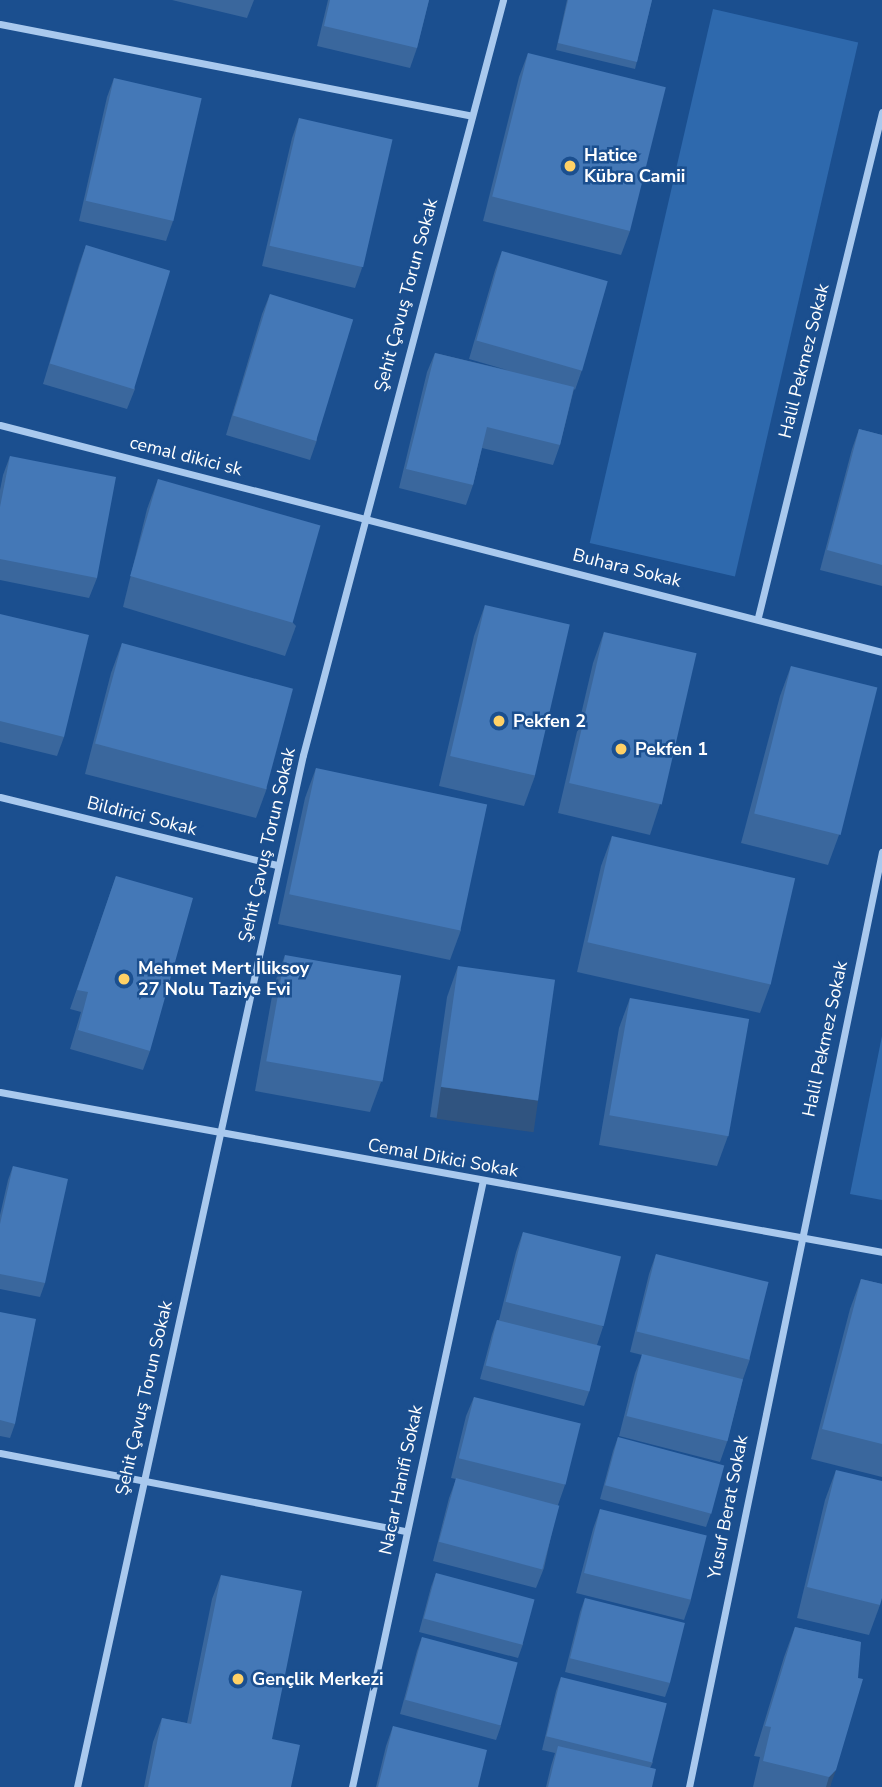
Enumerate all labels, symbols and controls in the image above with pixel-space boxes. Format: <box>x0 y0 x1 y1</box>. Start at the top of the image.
place label: Hatice Kübra Camii <box>584 145 685 188</box>
marker: Hatice Kübra Camii <box>562 158 578 174</box>
street label: Şehit Çavuş Torun Sokak <box>370 196 442 394</box>
street label: Halil Pekmez Sokak <box>774 281 834 441</box>
street label: cemal dikici sk <box>127 432 245 480</box>
street label: Buhara Sokak <box>570 544 684 592</box>
place label: Pekfen 2 <box>513 710 586 732</box>
marker: Pekfen 2 <box>491 713 507 729</box>
place label: Pekfen 1 <box>635 738 708 760</box>
marker: Pekfen 1 <box>613 741 629 757</box>
street label: Şehit Çavuş Torun Sokak <box>234 745 300 945</box>
street label: Bildirici Sokak <box>85 792 199 840</box>
place label: Mehmet Mert İliksoy 27 Nolu Taziye Evi <box>138 958 309 1000</box>
street label: Halil Pekmez Sokak <box>798 959 852 1119</box>
marker: Mehmet Mert İliksoy 27 Nolu Taziye Evi <box>116 971 132 987</box>
street label: Cemal Dikici Sokak <box>366 1134 520 1182</box>
street label: Şehit Çavuş Torun Sokak <box>111 1298 177 1498</box>
street label: Nacar Hanifi Sokak <box>375 1403 427 1557</box>
street label: Yusuf Berat Sokak <box>703 1433 753 1581</box>
place label: Gençlik Merkezi <box>252 1668 384 1690</box>
marker: Gençlik Merkezi <box>230 1671 246 1687</box>

